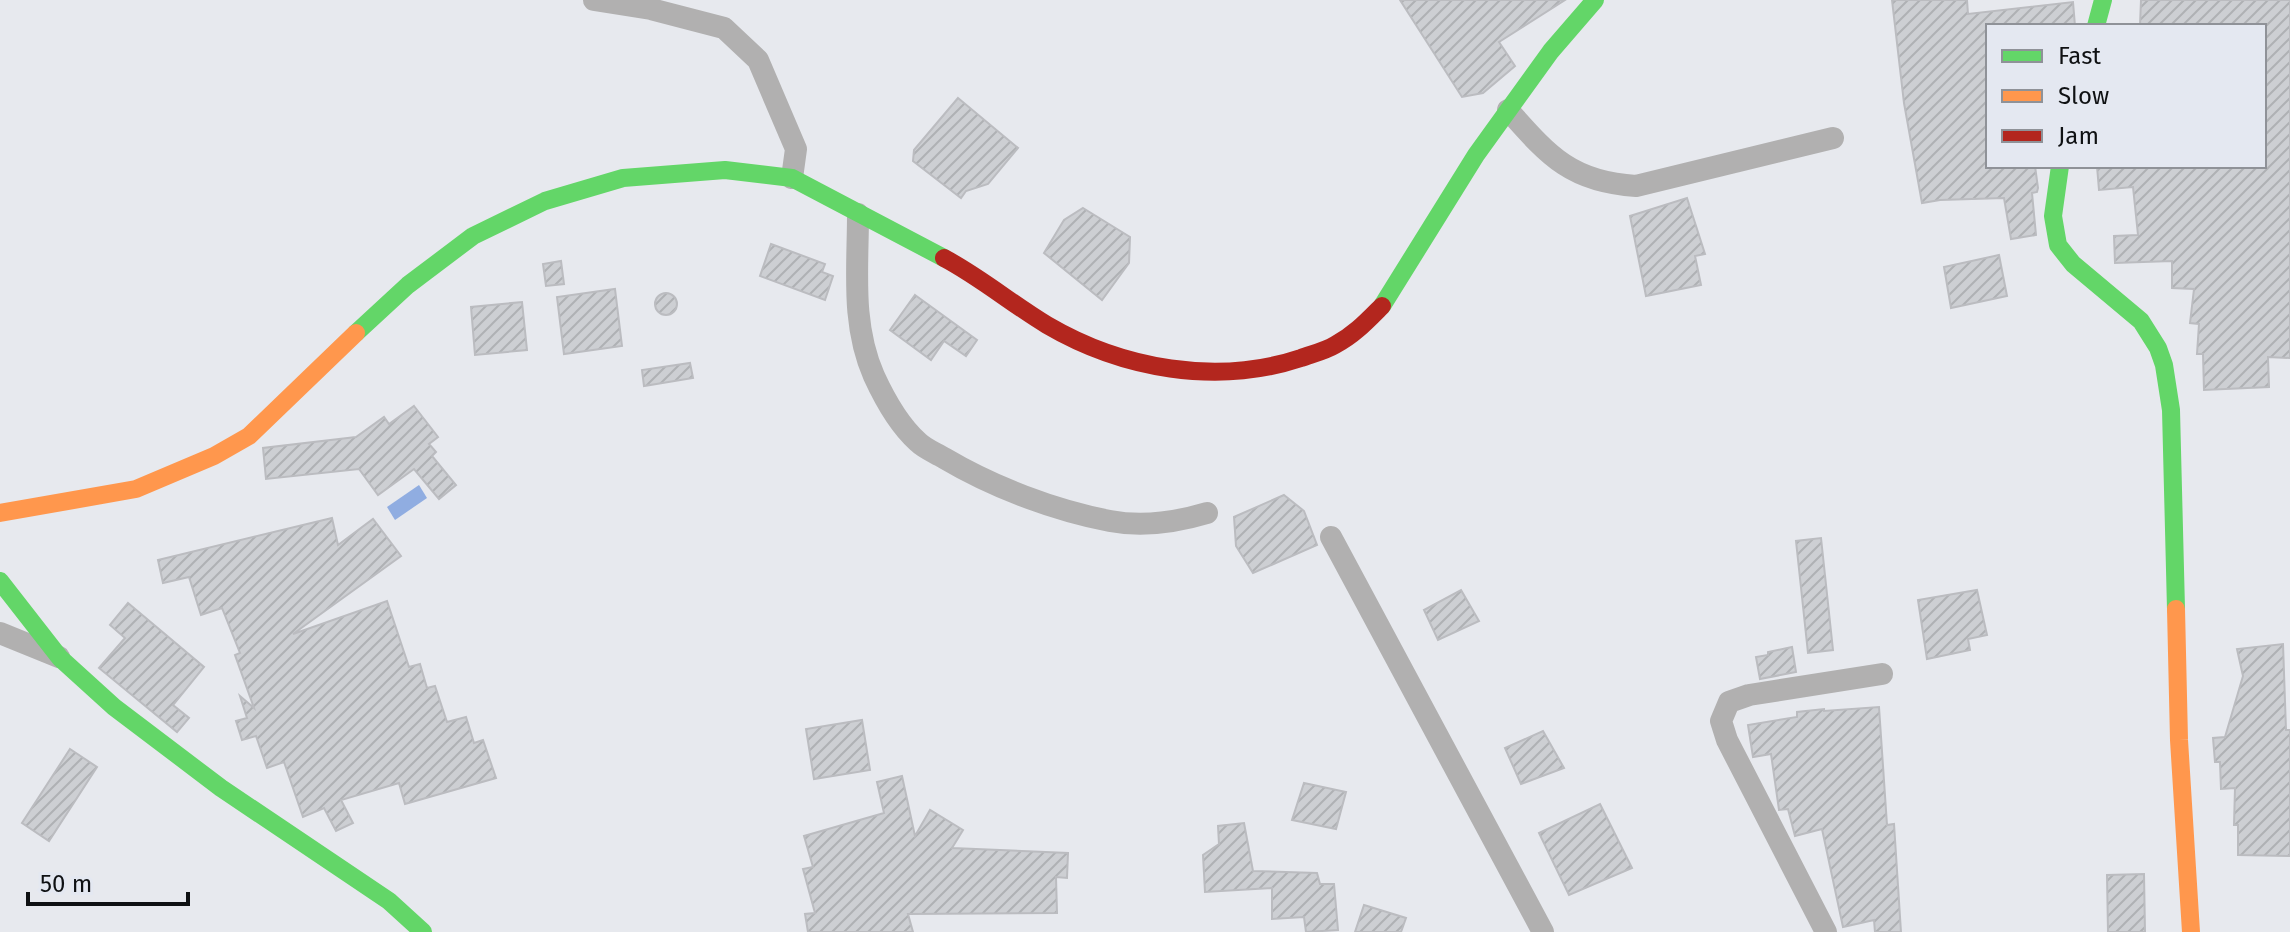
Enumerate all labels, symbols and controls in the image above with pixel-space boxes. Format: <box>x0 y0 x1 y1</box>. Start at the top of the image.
legend <box>1986 24 2266 168</box>
text: Fast <box>2058 42 2101 70</box>
text: Slow <box>2058 82 2109 110</box>
text: Jam <box>2058 122 2099 150</box>
scale bar <box>28 856 188 906</box>
text: 50 m <box>40 870 92 898</box>

